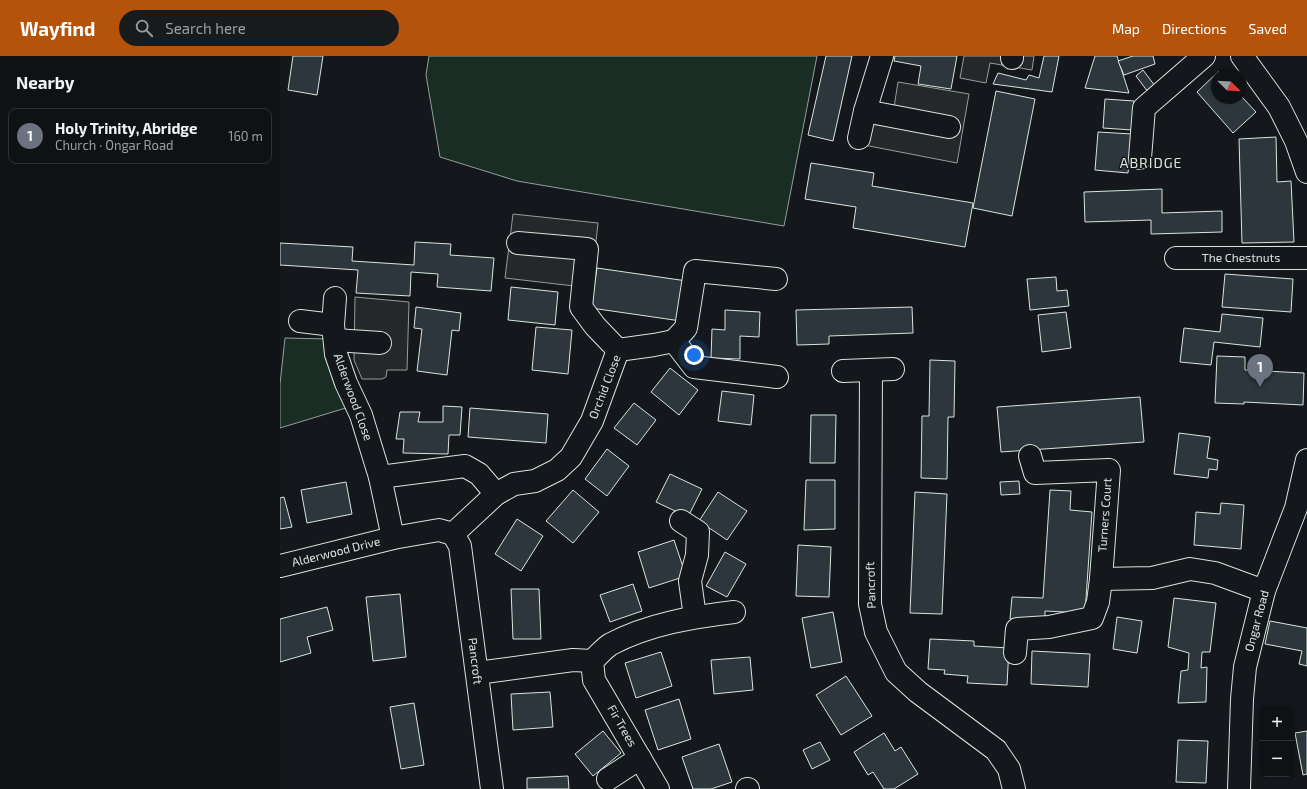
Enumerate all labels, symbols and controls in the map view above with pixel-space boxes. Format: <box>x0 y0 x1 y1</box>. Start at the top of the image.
search box <box>119 10 399 46</box>
text: Wayfind <box>20 17 95 40</box>
icon: search <box>133 17 155 39</box>
text: Search here <box>165 19 246 37</box>
text: Map <box>1112 20 1140 37</box>
text: Directions <box>1162 20 1227 37</box>
text: Saved <box>1249 20 1287 37</box>
north arrow <box>1211 68 1247 104</box>
text: Nearby <box>16 72 74 92</box>
text: Holy Trinity, Abridge <box>55 119 197 137</box>
text: 1 <box>27 128 33 144</box>
text: 160 m <box>228 128 263 144</box>
text: Church · Ongar Road <box>55 137 174 153</box>
district label: ABRIDGE <box>1120 154 1182 171</box>
street label: The Chestnuts <box>1202 250 1280 264</box>
your location <box>684 345 704 365</box>
street label: Alderwood Close <box>332 351 376 442</box>
street label: Orchid Close <box>585 352 623 421</box>
pin: 1 <box>1247 354 1273 387</box>
street label: Turners Court <box>1094 477 1114 553</box>
street label: Alderwood Drive <box>290 533 381 569</box>
street label: Pancroft <box>862 561 878 609</box>
street label: Ongar Road <box>1241 588 1271 653</box>
street label: Pancroft <box>466 637 486 686</box>
street label: Fir Trees <box>605 702 640 749</box>
map controls <box>1259 705 1295 777</box>
button: + <box>1259 705 1295 741</box>
button: − <box>1259 741 1295 777</box>

